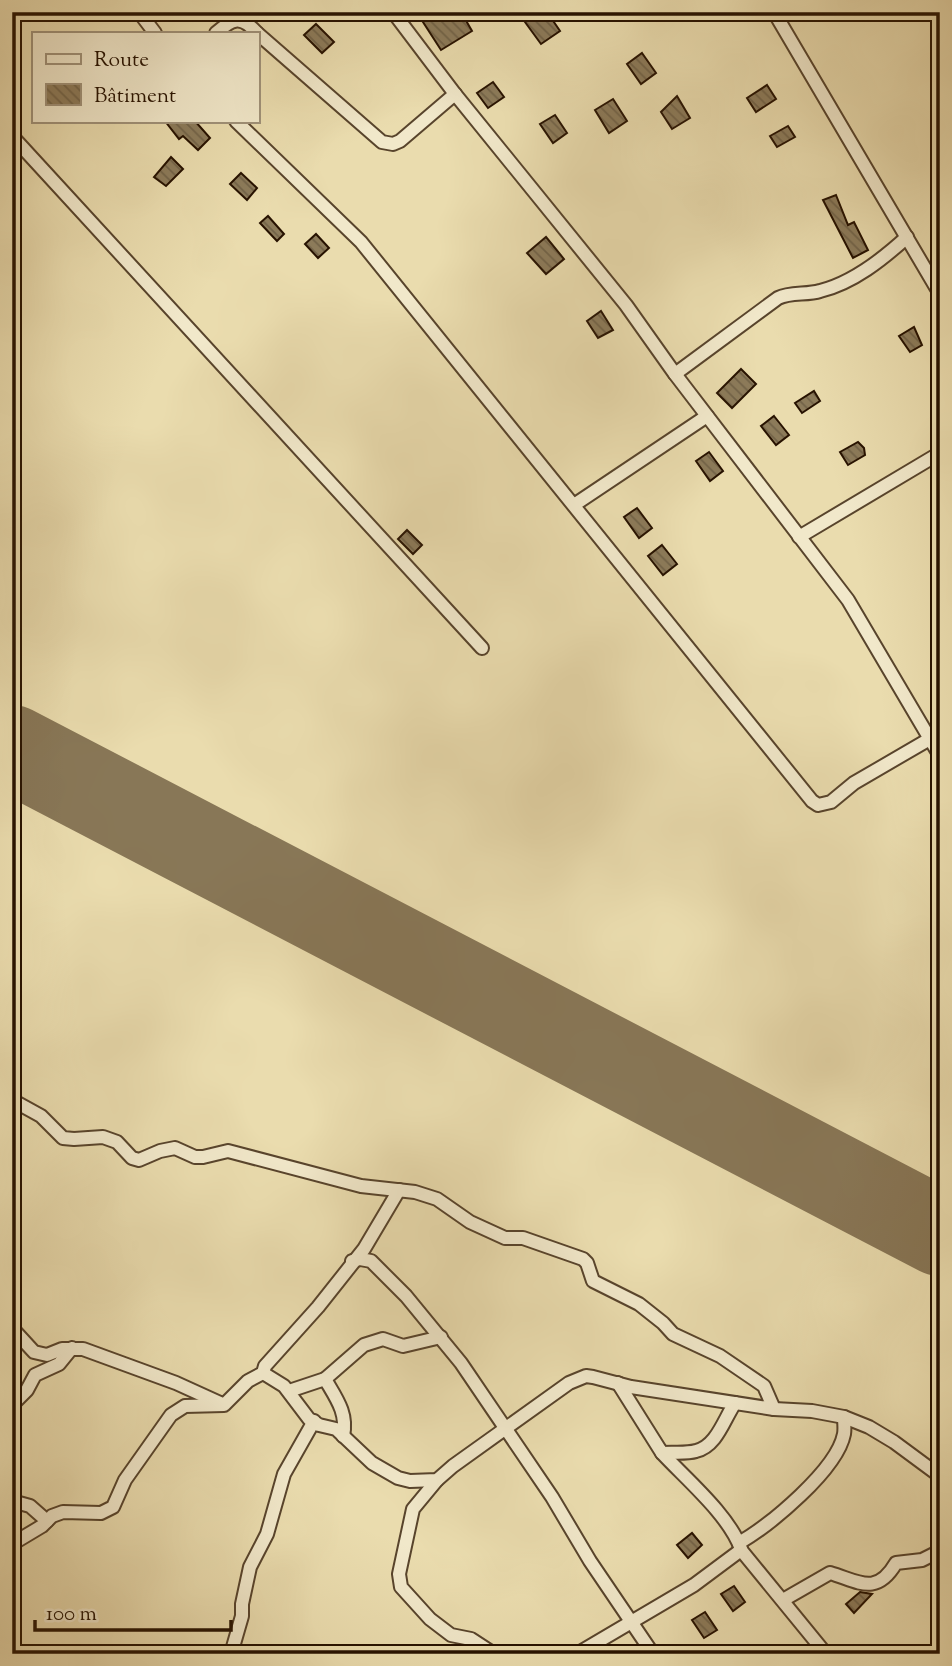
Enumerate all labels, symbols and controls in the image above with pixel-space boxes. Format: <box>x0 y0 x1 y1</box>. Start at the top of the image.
legend <box>32 32 259 122</box>
text: Route <box>94 46 149 76</box>
text: Bâtiment <box>94 82 176 112</box>
scale bar <box>35 1589 231 1633</box>
text: 100 m <box>46 1600 97 1630</box>

